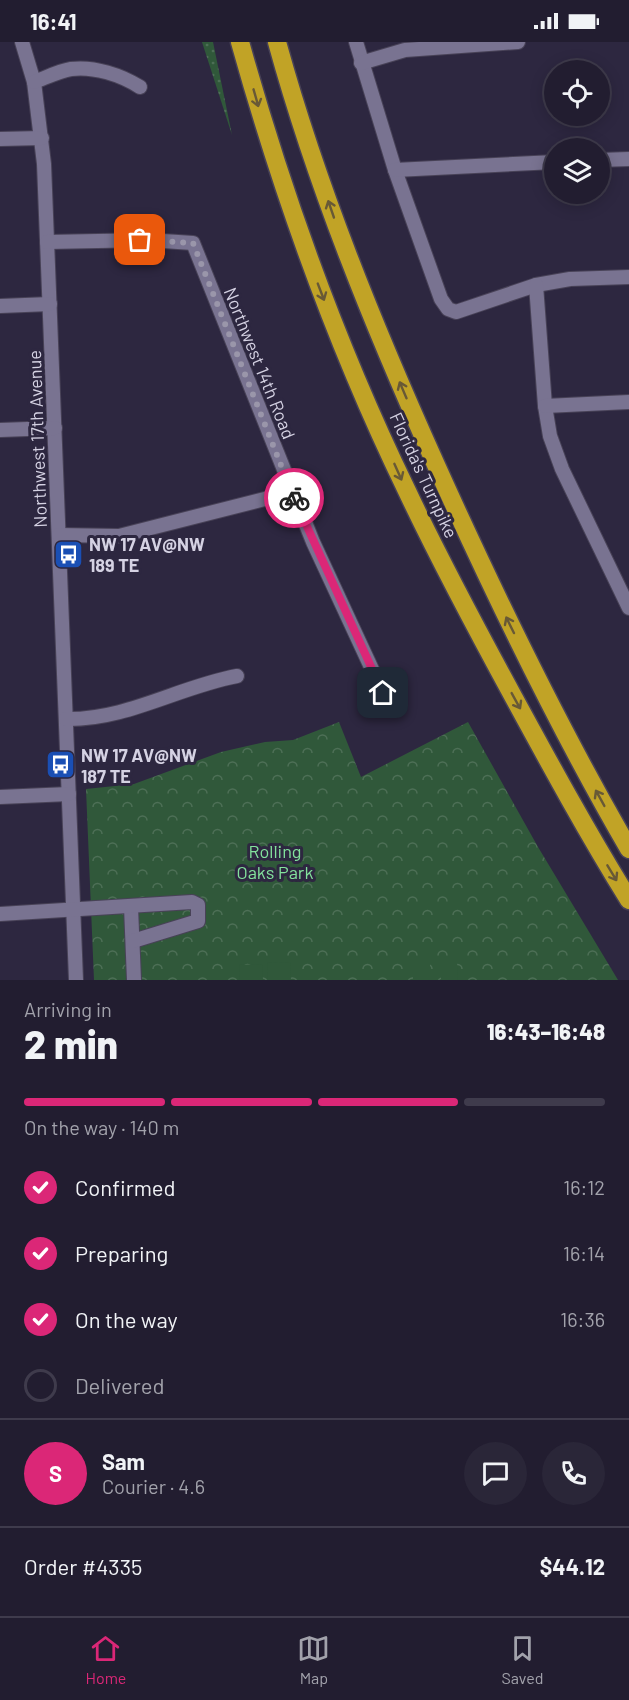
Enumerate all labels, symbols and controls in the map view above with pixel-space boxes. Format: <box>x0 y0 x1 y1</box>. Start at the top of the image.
text: 16:41 <box>30 8 77 34</box>
map controls <box>544 60 610 204</box>
button: locate <box>544 60 610 126</box>
one-way arrow <box>251 88 262 107</box>
button: layers <box>544 138 610 204</box>
one-way arrow <box>324 200 335 219</box>
pin <box>114 214 165 265</box>
icon: bag <box>123 223 156 256</box>
one-way arrow <box>316 283 327 301</box>
street label: Northwest 14th Road <box>220 284 300 442</box>
street label: Northwest 17th Avenue <box>23 350 51 528</box>
one-way arrow <box>397 382 408 400</box>
street label: Florida's Turnpike <box>385 409 463 541</box>
one-way arrow <box>392 462 404 480</box>
courier <box>264 468 324 528</box>
icon: bike <box>278 482 311 515</box>
place label: NW 17 AV@NW 189 TE <box>89 533 205 576</box>
bus stop icon: NW 17 AV@NW 189 TE <box>52 538 84 570</box>
one-way arrow <box>504 616 515 634</box>
pin <box>357 667 408 718</box>
icon: home <box>366 676 399 709</box>
one-way arrow <box>510 692 522 709</box>
place label: NW 17 AV@NW 187 TE <box>81 744 197 787</box>
bus stop icon: NW 17 AV@NW 187 TE <box>44 749 76 781</box>
one-way arrow <box>594 789 606 806</box>
park label: Rolling Oaks Park <box>237 840 313 883</box>
one-way arrow <box>607 864 619 881</box>
text: Arriving in <box>24 997 112 1021</box>
text: 16:43–16:48 <box>487 1018 605 1044</box>
text: 2 min <box>24 1020 118 1067</box>
text: On the way · 140 m <box>24 1115 179 1139</box>
icon: check <box>24 1171 57 1204</box>
text: Confirmed <box>75 1174 175 1200</box>
text: 16:12 <box>563 1175 605 1199</box>
icon: check <box>24 1237 57 1270</box>
text: Preparing <box>75 1240 168 1266</box>
text: 16:14 <box>563 1241 605 1265</box>
icon: check <box>24 1303 57 1336</box>
text: On the way <box>75 1306 178 1332</box>
text: 16:36 <box>560 1307 605 1331</box>
text: Delivered <box>75 1372 164 1398</box>
button: chat <box>464 1442 527 1505</box>
button: phone <box>542 1442 605 1505</box>
text: Sam <box>102 1448 145 1474</box>
text: S <box>49 1460 62 1486</box>
text: Courier · 4.6 <box>102 1474 205 1498</box>
text: Order #4335 <box>24 1553 142 1579</box>
text: $44.12 <box>540 1553 605 1579</box>
tab: Home <box>86 1632 126 1687</box>
tab: Map <box>297 1632 330 1687</box>
tab: Saved <box>501 1632 543 1687</box>

